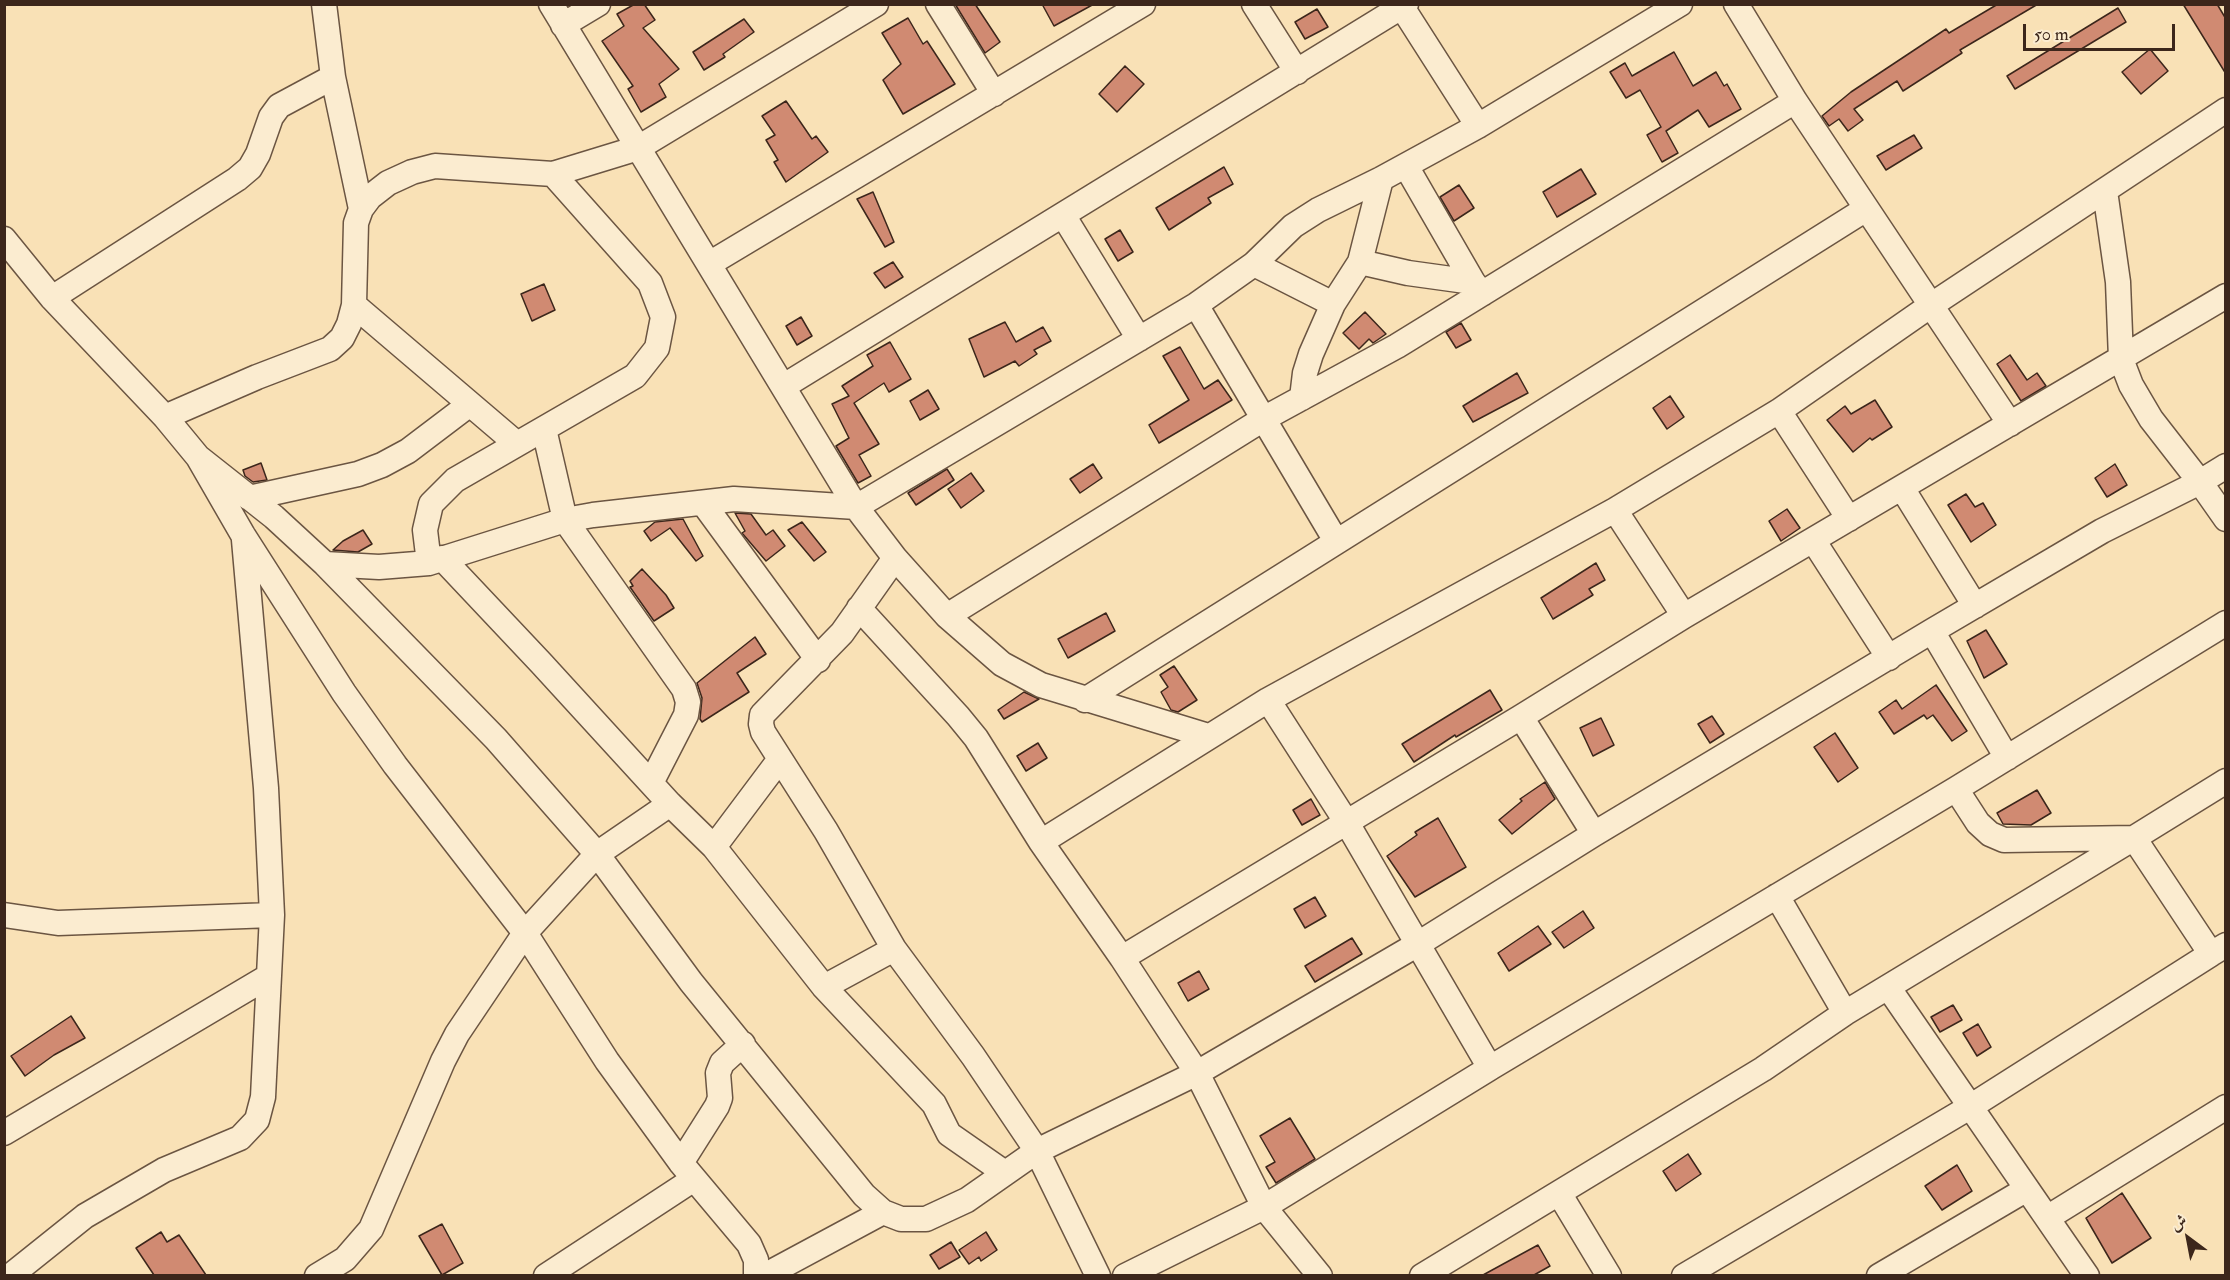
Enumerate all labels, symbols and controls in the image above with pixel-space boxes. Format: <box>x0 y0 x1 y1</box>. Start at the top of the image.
scale bar <box>2026 12 2178 50</box>
text: 50 m <box>2034 23 2069 46</box>
north arrow <box>2158 1208 2218 1268</box>
text: ش <box>2166 1210 2190 1235</box>

